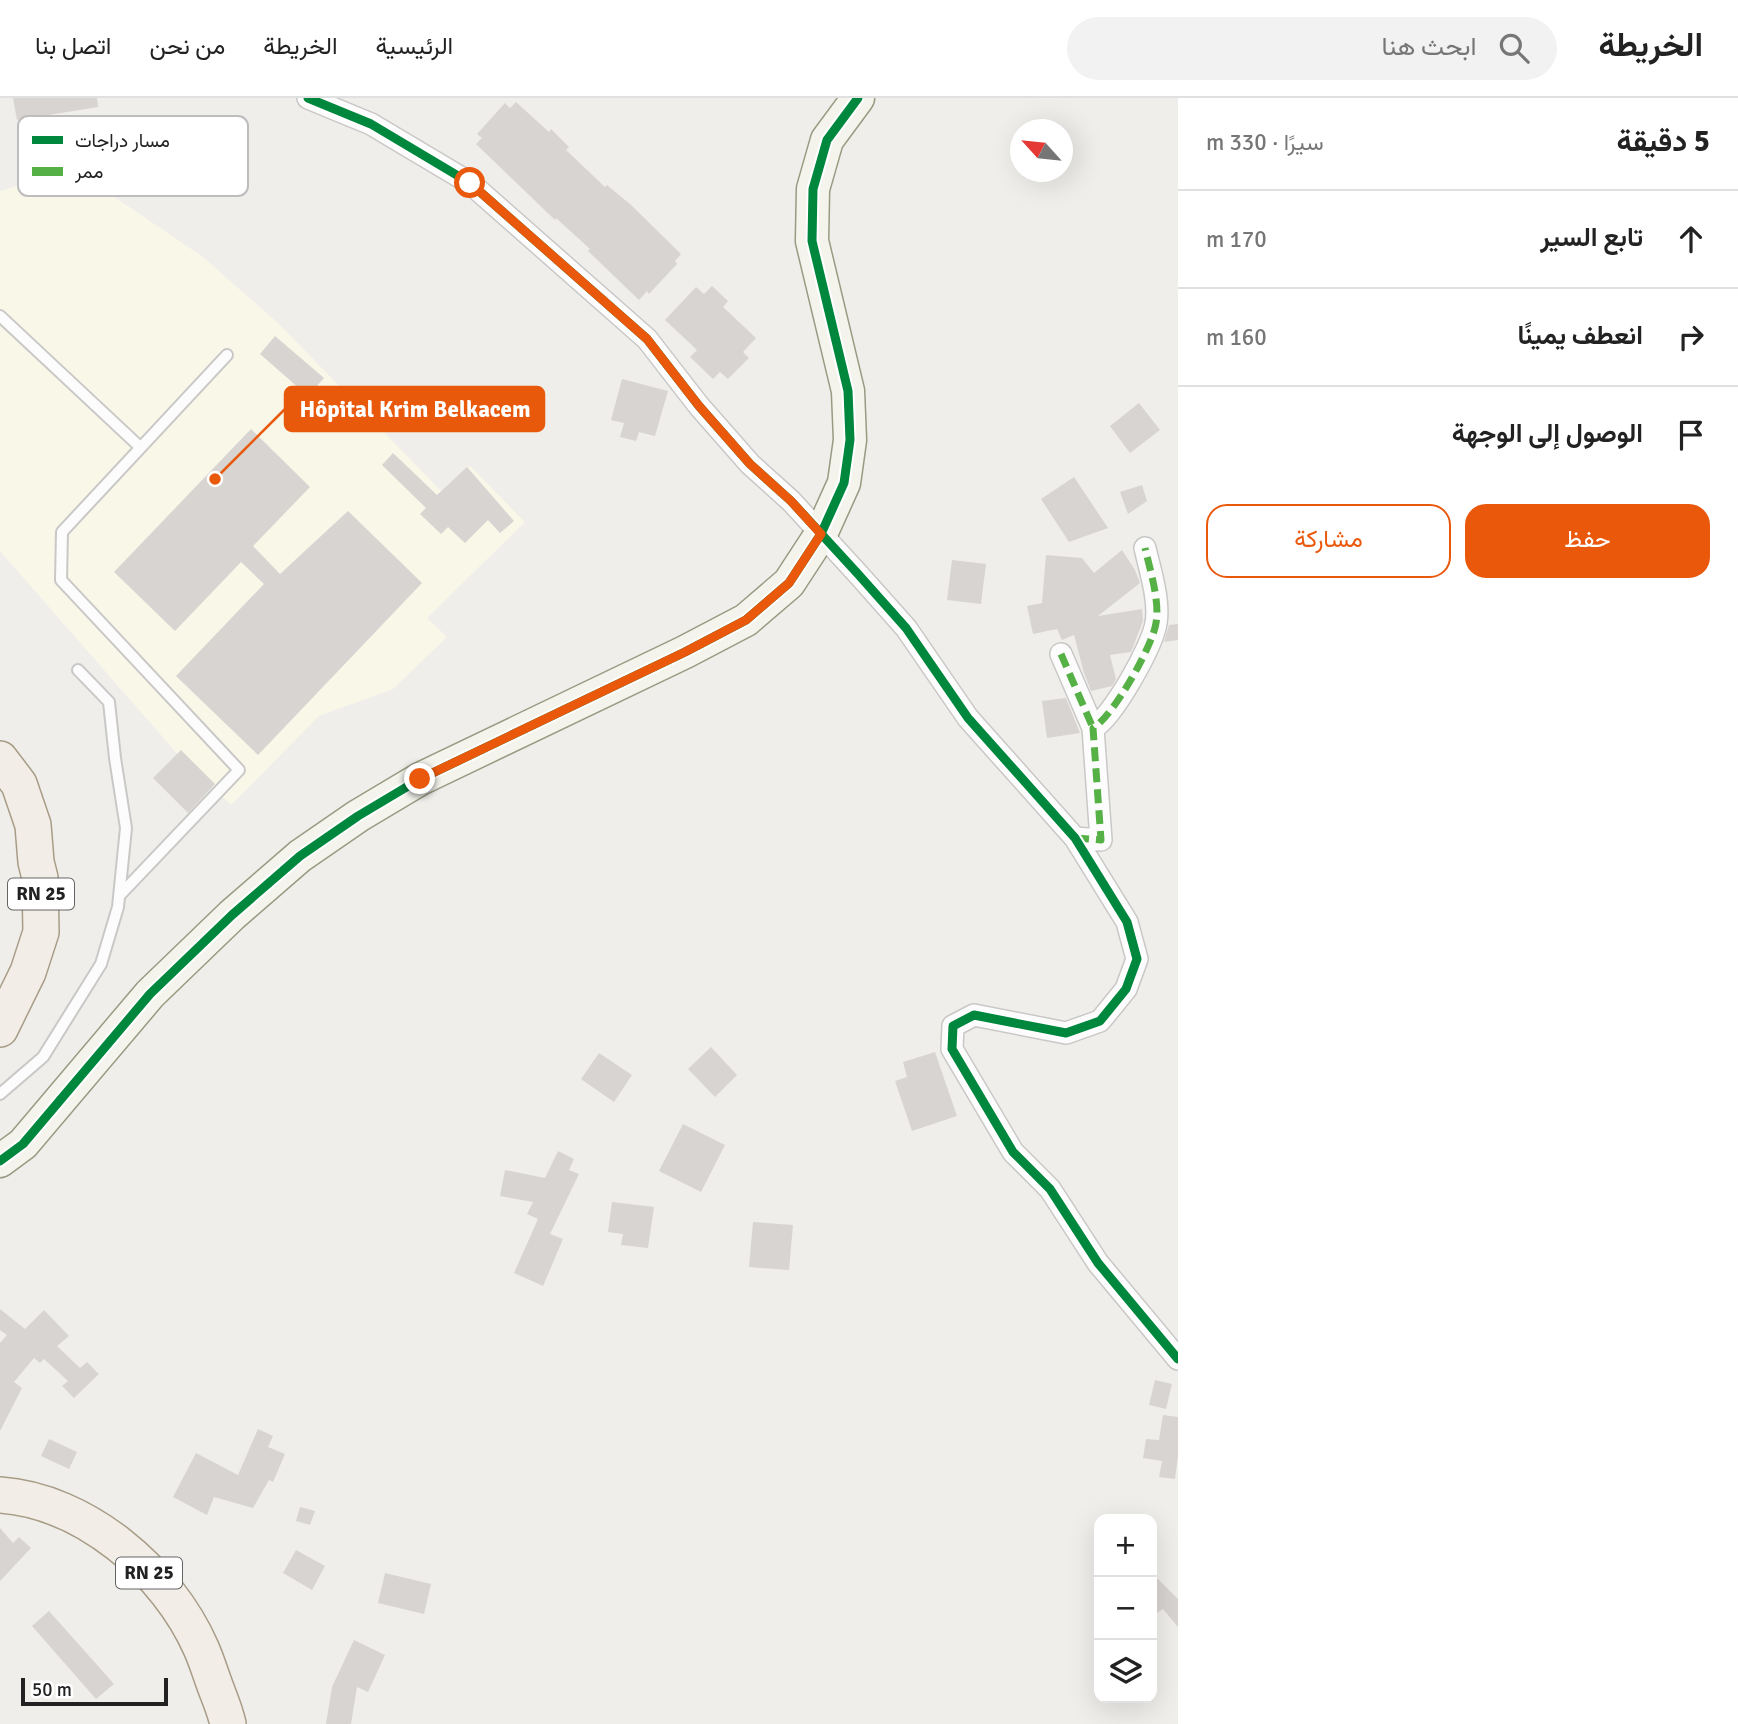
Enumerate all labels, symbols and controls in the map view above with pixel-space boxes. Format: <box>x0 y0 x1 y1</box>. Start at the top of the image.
search box <box>1067 17 1557 80</box>
text: الخريطة <box>1599 25 1703 66</box>
icon: search <box>1495 29 1533 67</box>
text: اتصل بنا <box>35 31 111 61</box>
text: من نحن <box>149 31 225 61</box>
text: الخريطة <box>263 31 338 61</box>
text: الرئيسية <box>376 31 453 61</box>
text: ابحث هنا <box>1382 31 1477 63</box>
legend <box>18 116 248 196</box>
north arrow <box>1010 119 1073 182</box>
text: 5 دقيقة <box>1616 123 1710 160</box>
text: سيرًا · 330 m <box>1206 128 1324 157</box>
text: مسار دراجات <box>75 129 170 153</box>
text: ممر <box>74 160 103 184</box>
route start <box>454 167 485 198</box>
icon: ahead <box>1672 220 1710 258</box>
text: تابع السير <box>1540 222 1643 254</box>
text: 170 m <box>1206 225 1267 254</box>
icon: right <box>1672 318 1710 356</box>
text: انعطف يمينًا <box>1517 320 1643 352</box>
text: 160 m <box>1206 323 1267 352</box>
callout: Hôpital Krim Belkacem <box>285 387 544 431</box>
text: Hôpital Krim Belkacem <box>299 395 531 424</box>
icon: arrive <box>1672 416 1710 454</box>
text: الوصول إلى الوجهة <box>1452 418 1643 450</box>
button: مشاركة <box>1206 504 1451 578</box>
button: حفظ <box>1465 504 1710 578</box>
route end <box>404 763 435 794</box>
road number: RN 25 <box>8 878 74 909</box>
map controls <box>1094 1514 1157 1703</box>
button: + <box>1094 1514 1157 1577</box>
road number: RN 25 <box>116 1558 182 1588</box>
button: − <box>1094 1577 1157 1640</box>
button: layers <box>1094 1640 1157 1703</box>
scale bar <box>21 1675 168 1707</box>
text: 50 m <box>32 1678 72 1702</box>

